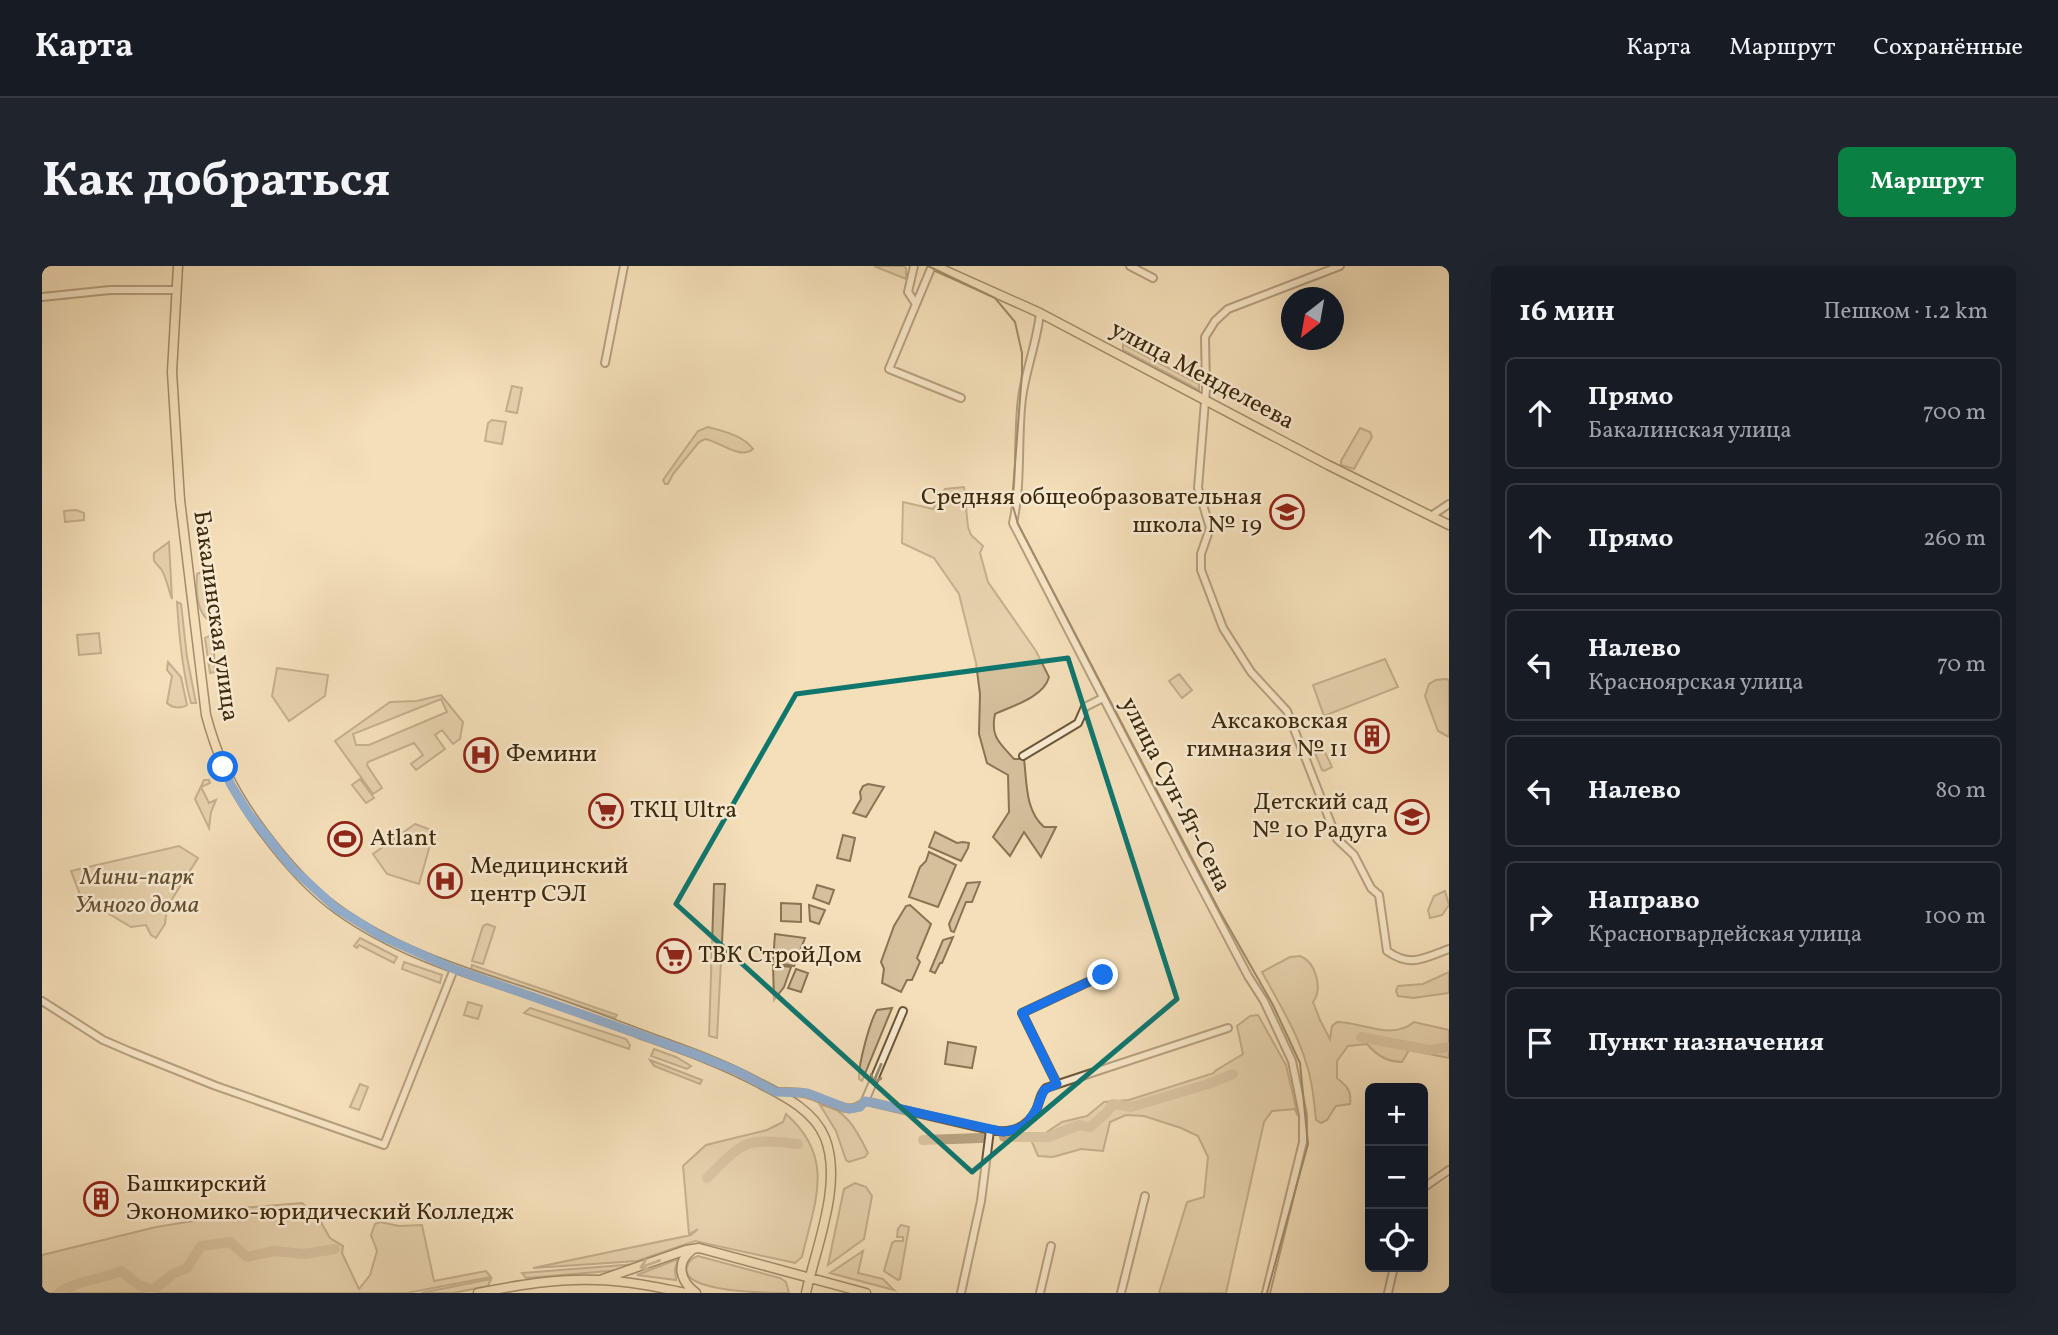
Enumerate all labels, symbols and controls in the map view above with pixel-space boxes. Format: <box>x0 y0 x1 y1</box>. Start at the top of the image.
text: Карта <box>35 25 133 71</box>
text: Карта <box>1626 31 1691 65</box>
text: Маршрут <box>1729 31 1835 65</box>
text: Сохранённые <box>1873 31 2023 65</box>
button: Маршрут <box>1838 147 2016 217</box>
text: Как добраться <box>42 148 390 217</box>
north arrow <box>1281 287 1344 350</box>
text: 16 мин <box>1519 291 1615 333</box>
text: Пешком · 1.2 km <box>1823 296 1988 328</box>
street label: улица Менделеева <box>1104 313 1300 439</box>
text: Прямо <box>1588 379 1673 415</box>
icon: ahead <box>1521 394 1559 432</box>
text: 700 m <box>1923 397 1986 429</box>
text: Бакалинская улица <box>1588 415 1792 447</box>
place label: Средняя общеобразовательная школа № 19 <box>921 481 1262 543</box>
school or university icon: Средняя общеобразовательная школа № 19 <box>1268 493 1306 531</box>
street label: Бакалинская улица <box>183 508 247 724</box>
icon: ahead <box>1521 520 1559 558</box>
text: Прямо <box>1588 521 1673 557</box>
text: 260 m <box>1923 523 1986 555</box>
text: Налево <box>1588 631 1681 667</box>
icon: left <box>1521 646 1559 684</box>
text: 70 m <box>1937 649 1986 681</box>
text: Красноярская улица <box>1588 667 1804 699</box>
street label: улица Сун-Ят-Сена <box>1111 691 1239 899</box>
place label: Аксаковская гимназия № 11 <box>1186 705 1348 767</box>
building icon: Аксаковская гимназия № 11 <box>1353 717 1391 755</box>
hospital icon: Фемини <box>462 736 500 774</box>
place label: Фемини <box>506 738 597 772</box>
route start <box>207 751 238 782</box>
icon: left <box>1521 772 1559 810</box>
text: Налево <box>1588 773 1681 809</box>
text: 80 m <box>1936 775 1986 807</box>
place label: Детский сад № 10 Радуга <box>1252 786 1388 848</box>
supermarket icon: ТКЦ Ultra <box>587 792 625 830</box>
place label: ТКЦ Ultra <box>630 794 737 828</box>
school or university icon: Детский сад № 10 Радуга <box>1393 798 1431 836</box>
sports icon: Atlant <box>326 820 364 858</box>
place label: Atlant <box>370 822 437 856</box>
place label: Медицинский центр СЭЛ <box>470 850 628 912</box>
park label: Мини-парк Умного дома <box>75 861 199 923</box>
hospital icon: Медицинский центр СЭЛ <box>426 862 464 900</box>
text: Направо <box>1588 883 1700 919</box>
icon: right <box>1521 898 1559 936</box>
text: 100 m <box>1924 901 1986 933</box>
text: Красногвардейская улица <box>1588 919 1862 951</box>
supermarket icon: ТВК СтройДом <box>655 937 693 975</box>
place label: ТВК СтройДом <box>698 939 862 973</box>
route end <box>1087 959 1118 990</box>
icon: arrive <box>1521 1024 1559 1062</box>
text: Пункт назначения <box>1588 1025 1824 1061</box>
one-way arrow <box>869 1063 882 1084</box>
map controls <box>1365 1083 1428 1272</box>
button: + <box>1365 1083 1428 1146</box>
button: − <box>1365 1146 1428 1209</box>
place label: Башкирский Экономико-юридический Колледж <box>126 1168 514 1230</box>
building icon: Башкирский Экономико-юридический Колледж <box>82 1180 120 1218</box>
button: locate <box>1365 1209 1428 1272</box>
one-way arrow <box>639 1258 661 1271</box>

